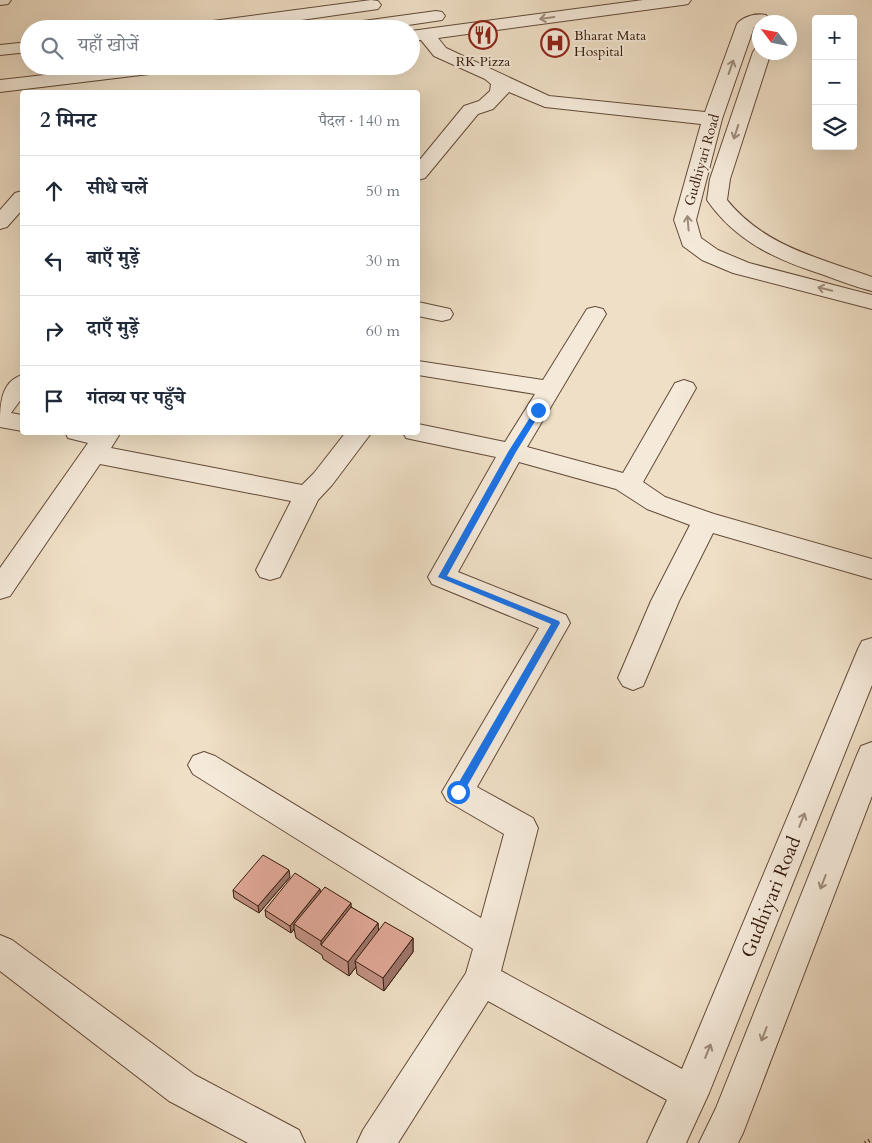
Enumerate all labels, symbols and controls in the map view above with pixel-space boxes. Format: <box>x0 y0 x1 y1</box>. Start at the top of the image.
one-way arrow <box>539 13 555 23</box>
north arrow <box>752 15 797 60</box>
map controls <box>812 15 857 150</box>
button: + <box>812 15 857 60</box>
search box <box>20 20 420 75</box>
restaurant icon: RK Pizza <box>468 20 498 50</box>
place label: Bharat Mata Hospital <box>574 26 646 61</box>
hospital icon: Bharat Mata Hospital <box>540 28 570 58</box>
text: यहाँ खोजें <box>78 32 139 58</box>
icon: search <box>38 34 66 62</box>
place label: RK Pizza <box>456 52 510 71</box>
one-way arrow <box>726 60 736 76</box>
button: − <box>812 60 857 105</box>
button: layers <box>812 105 857 150</box>
text: 2 मिनट <box>40 106 96 135</box>
text: पैदल · 140 m <box>319 110 400 132</box>
street label: Gudhiyari Road <box>680 111 724 208</box>
one-way arrow <box>730 124 740 140</box>
text: सीधे चलें <box>87 175 147 201</box>
icon: ahead <box>40 177 68 205</box>
text: 50 m <box>366 180 400 202</box>
one-way arrow <box>683 216 692 232</box>
text: बाएँ मुड़ें <box>87 245 139 271</box>
icon: left <box>40 247 68 275</box>
text: 30 m <box>366 250 400 272</box>
one-way arrow <box>818 284 834 293</box>
text: दाएँ मुड़ें <box>87 315 139 341</box>
icon: right <box>40 317 68 345</box>
text: 60 m <box>366 320 400 342</box>
text: गंतव्य पर पहुँचे <box>87 385 185 411</box>
icon: arrive <box>40 387 68 415</box>
route end <box>527 399 550 422</box>
route start <box>447 781 470 804</box>
one-way arrow <box>798 813 808 828</box>
street label: Gudhiyari Road <box>735 832 807 962</box>
one-way arrow <box>818 874 827 889</box>
one-way arrow <box>759 1026 768 1041</box>
one-way arrow <box>703 1044 713 1059</box>

